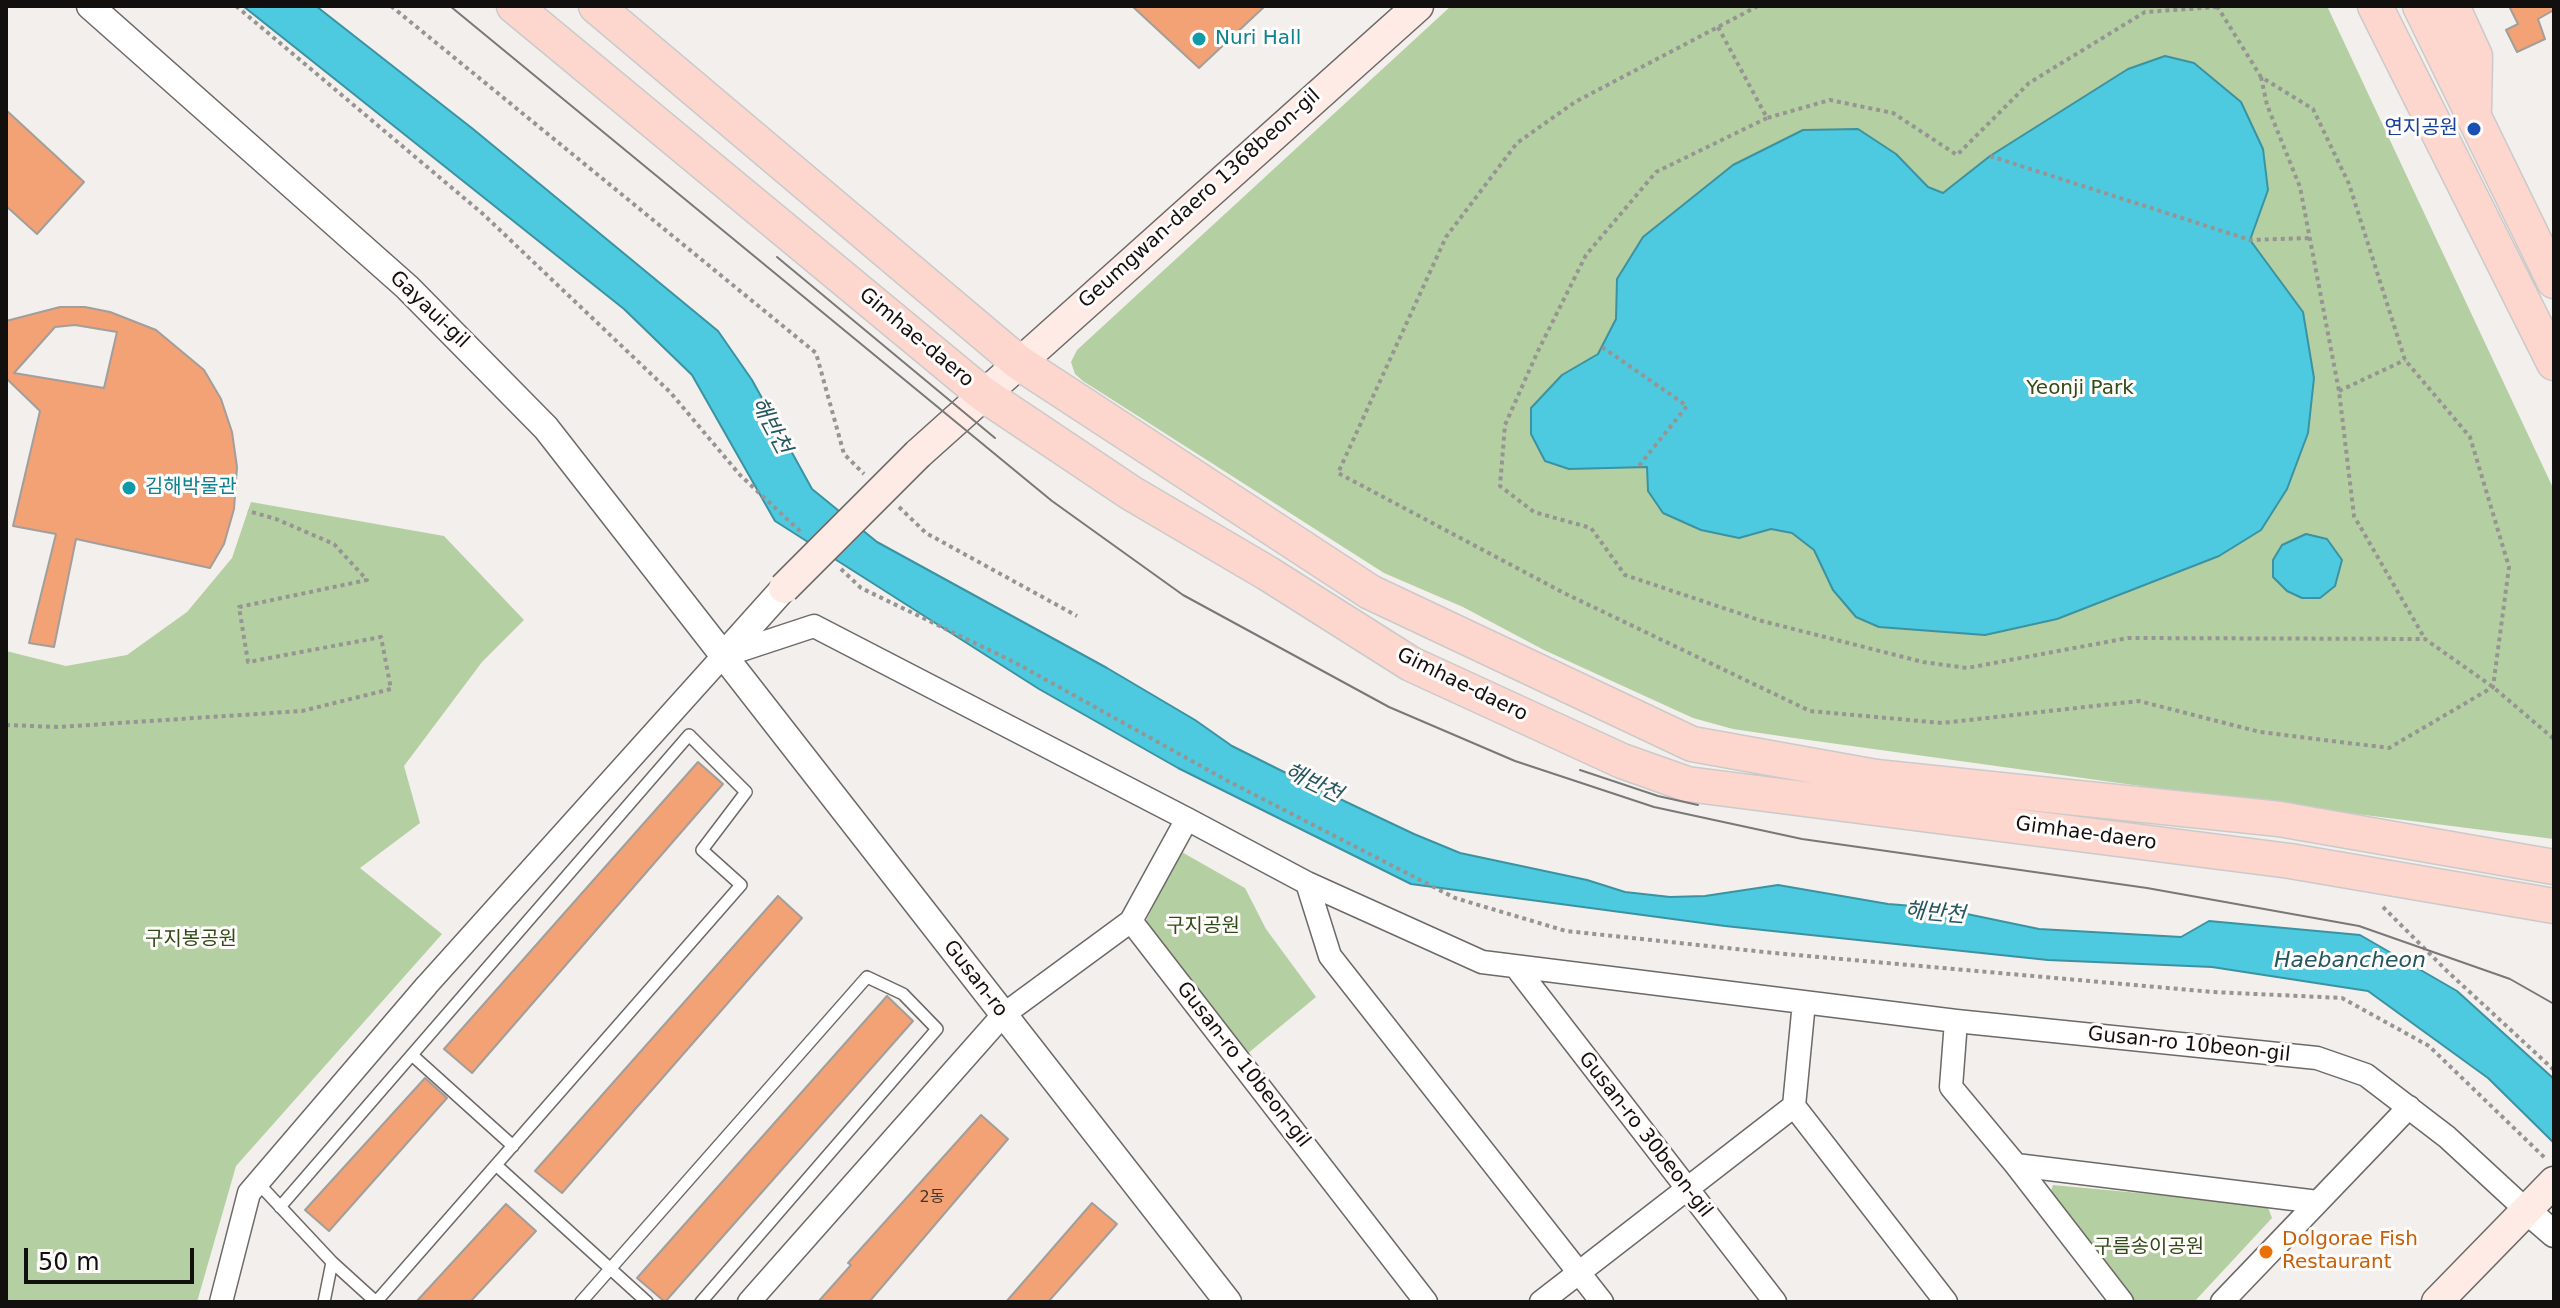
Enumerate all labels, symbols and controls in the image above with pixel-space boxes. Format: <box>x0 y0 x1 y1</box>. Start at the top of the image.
place label: Nuri Hall <box>1215 27 1301 51</box>
marker: Nuri Hall <box>1190 30 1208 48</box>
street label: Geumgwan-daero 1368beon-gil <box>1074 84 1326 314</box>
place label: 연지공원 <box>2384 117 2458 141</box>
marker: 연지공원 <box>2465 120 2483 138</box>
street label: Gayaui-gil <box>384 266 474 354</box>
street label: Gimhae-daero <box>854 283 978 393</box>
park label: Yeonji Park <box>2026 377 2134 401</box>
water label: 해반천 <box>744 393 796 459</box>
place label: 김해박물관 <box>145 476 237 500</box>
marker: 김해박물관 <box>120 479 138 497</box>
street label: Gimhae-daero <box>1393 643 1531 727</box>
water label: 해반천 <box>1280 759 1346 809</box>
street label: Gimhae-daero <box>2014 812 2158 856</box>
water label: 해반천 <box>1904 898 1966 930</box>
park label: 구지공원 <box>1166 915 1240 939</box>
park label: 구지봉공원 <box>145 928 237 952</box>
street label: Gusan-ro <box>938 936 1012 1022</box>
water label: Haebancheon <box>2274 948 2426 974</box>
street label: Gusan-ro 10beon-gil <box>1171 977 1315 1153</box>
street label: Gusan-ro 10beon-gil <box>2087 1022 2291 1068</box>
street label: Gusan-ro 30beon-gil <box>1573 1047 1717 1223</box>
house number: 2동 <box>920 1188 944 1208</box>
place label: Dolgorae Fish Restaurant <box>2282 1228 2418 1275</box>
scale bar <box>28 1232 198 1282</box>
park label: 구름송이공원 <box>2094 1236 2204 1260</box>
marker: Dolgorae Fish Restaurant <box>2257 1243 2275 1261</box>
text: 50 m <box>38 1248 100 1276</box>

